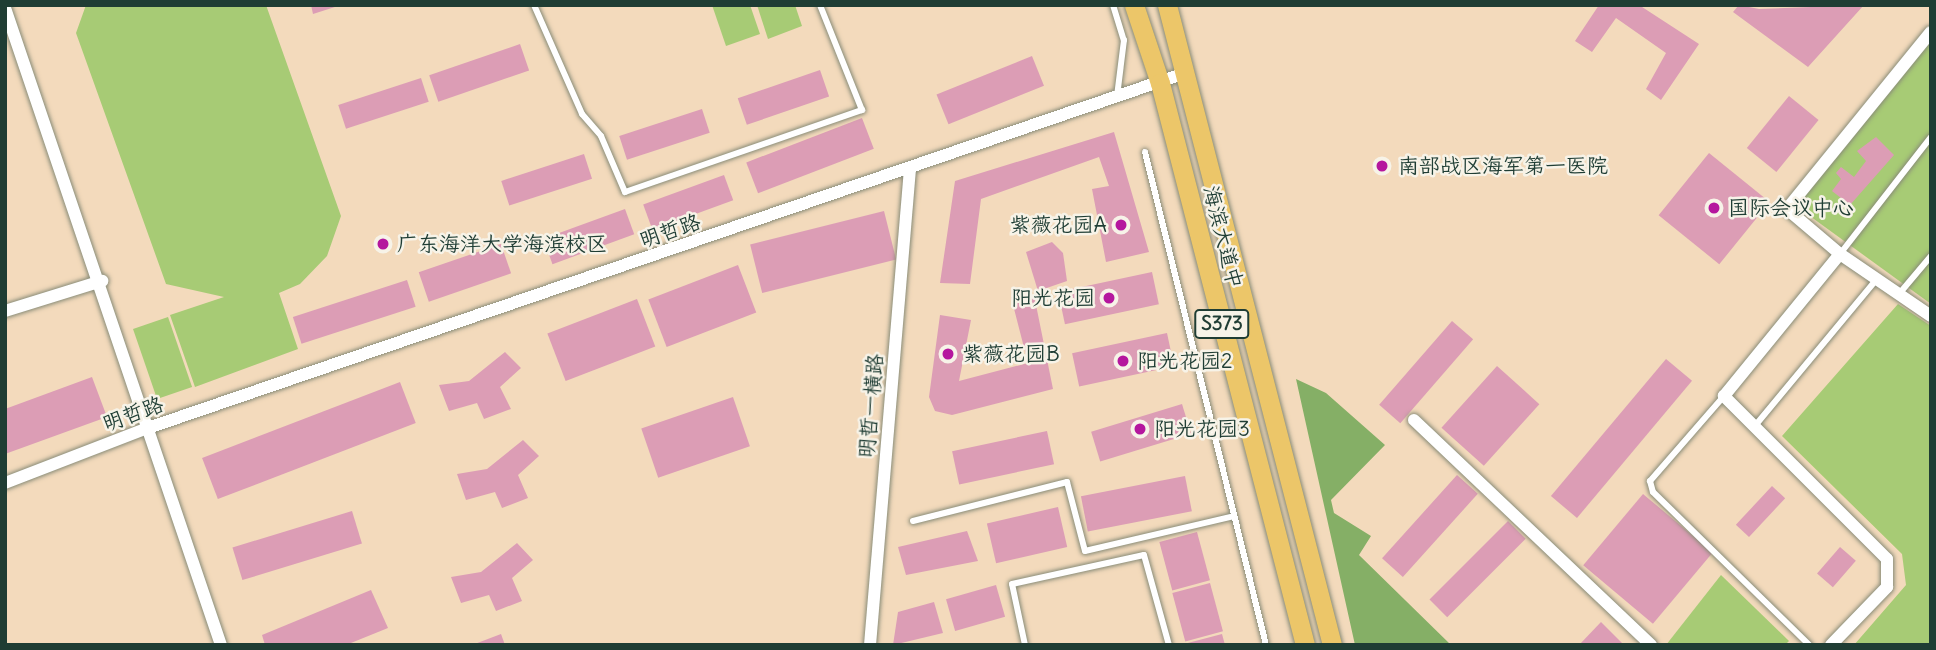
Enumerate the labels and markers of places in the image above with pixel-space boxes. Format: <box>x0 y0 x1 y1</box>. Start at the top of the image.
place label: 南部战区海军第一医院 <box>1398 153 1608 179</box>
marker: 南部战区海军第一医院 <box>1372 156 1392 176</box>
place label: 国际会议中心 <box>1728 195 1854 221</box>
marker: 国际会议中心 <box>1706 200 1722 216</box>
place label: 紫薇花园A <box>1010 212 1107 238</box>
marker: 紫薇花园A <box>1113 217 1129 233</box>
place label: 广东海洋大学海滨校区 <box>397 231 607 257</box>
marker: 广东海洋大学海滨校区 <box>375 236 391 252</box>
place label: 阳光花园 <box>1011 285 1095 311</box>
marker: 阳光花园 <box>1101 290 1117 306</box>
place label: 紫薇花园B <box>962 341 1060 367</box>
marker: 紫薇花园B <box>940 346 956 362</box>
place label: 阳光花园2 <box>1137 348 1233 374</box>
marker: 阳光花园2 <box>1115 353 1131 369</box>
place label: 阳光花园3 <box>1154 416 1250 442</box>
marker: 阳光花园3 <box>1132 421 1148 437</box>

